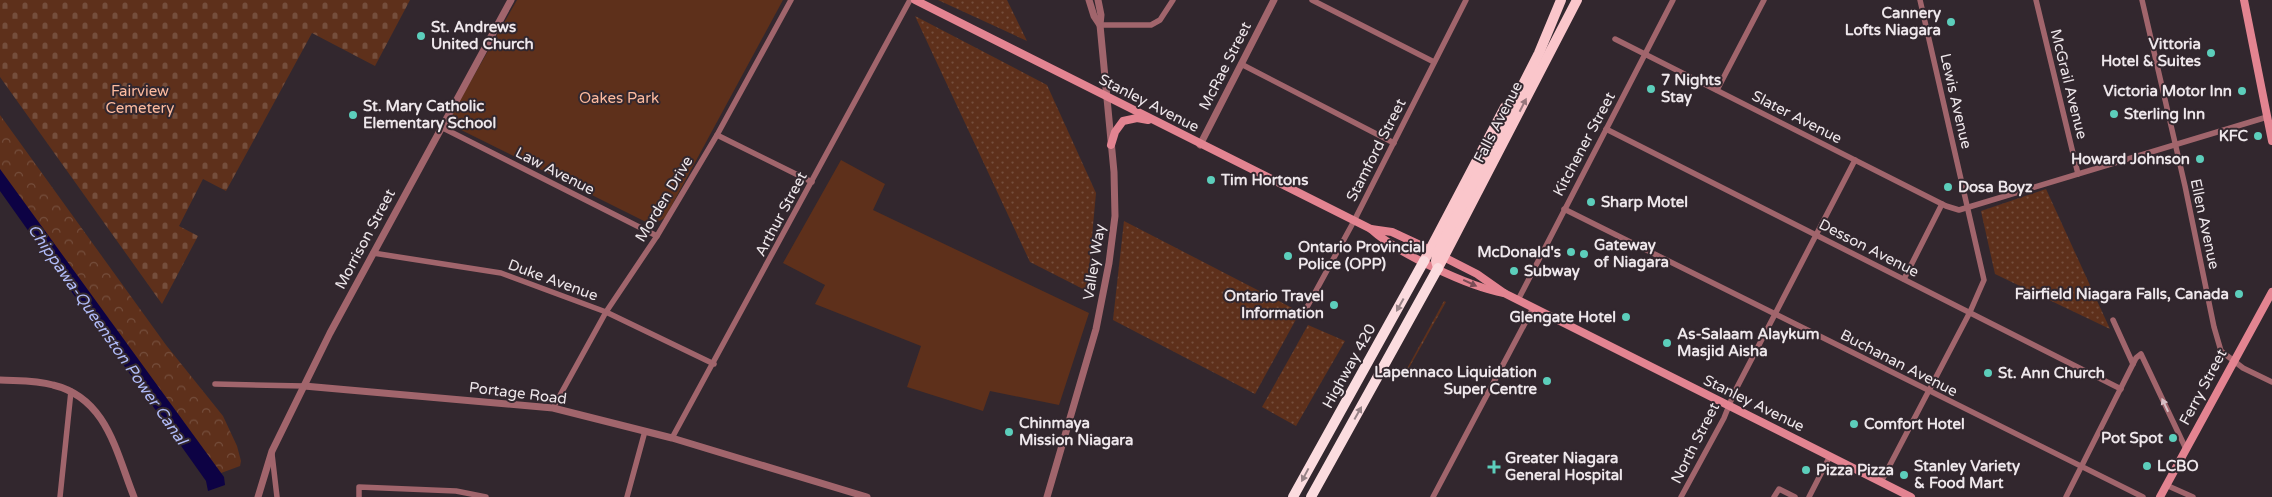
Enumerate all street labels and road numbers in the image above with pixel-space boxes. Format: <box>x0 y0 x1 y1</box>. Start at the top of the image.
street label: McRae Street <box>1195 19 1255 113</box>
street label: McGrail Avenue <box>2047 27 2091 141</box>
street label: Lewis Avenue <box>1936 51 1976 151</box>
street label: Stanley Avenue <box>1096 70 1202 136</box>
street label: Falls Avenue <box>1470 78 1526 166</box>
street label: Slater Avenue <box>1749 87 1845 147</box>
street label: Kitchener Street <box>1549 89 1619 199</box>
street label: Stamford Street <box>1342 95 1410 204</box>
street label: Law Avenue <box>512 143 598 199</box>
street label: Morden Drive <box>631 153 697 245</box>
street label: Arthur Street <box>751 168 811 259</box>
street label: Ellen Avenue <box>2187 177 2223 271</box>
street label: Morrison Street <box>331 186 399 292</box>
street label: Desson Avenue <box>1816 215 1922 281</box>
street label: Valley Way <box>1079 223 1109 301</box>
street label: Duke Avenue <box>506 255 600 305</box>
street label: Highway 420 <box>1318 321 1380 411</box>
street label: Buchanan Avenue <box>1837 326 1961 400</box>
street label: Ferry Street <box>2175 346 2231 428</box>
street label: Stanley Avenue <box>1701 371 1807 435</box>
street label: Portage Road <box>468 378 568 408</box>
street label: North Street <box>1667 399 1723 486</box>

